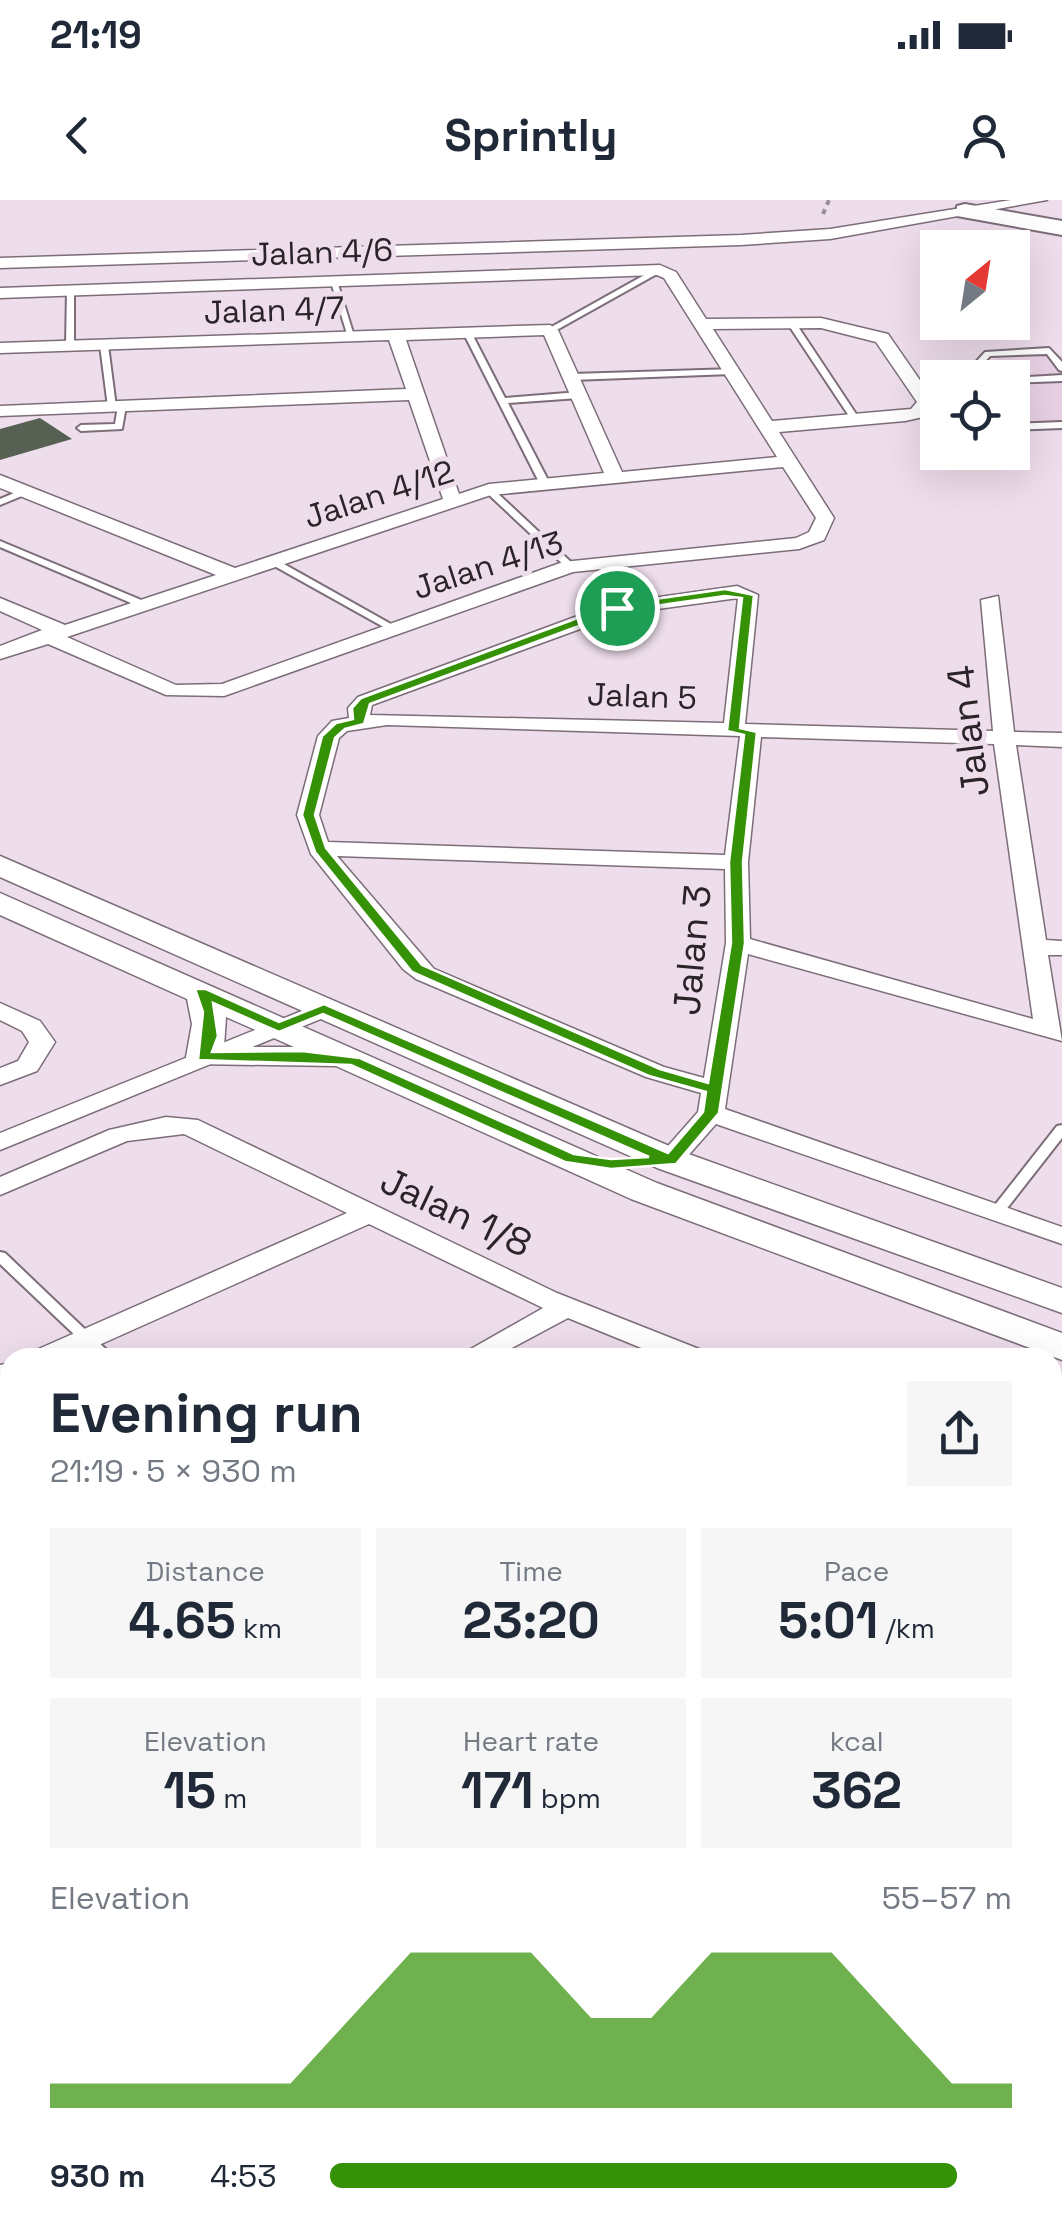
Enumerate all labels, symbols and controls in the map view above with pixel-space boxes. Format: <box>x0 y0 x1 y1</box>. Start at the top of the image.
text: 21:19 <box>50 11 142 59</box>
text: Sprintly <box>444 107 618 164</box>
icon: back <box>50 108 105 163</box>
icon: person <box>957 108 1012 163</box>
street label: Jalan 4/6 <box>250 230 394 274</box>
north arrow <box>920 230 1030 340</box>
map controls <box>920 230 1030 470</box>
street label: Jalan 4/7 <box>203 288 345 332</box>
button: locate <box>920 360 1030 470</box>
street label: Jalan 4/12 <box>299 451 459 537</box>
street label: Jalan 4/13 <box>408 522 568 608</box>
pin <box>575 566 660 651</box>
icon: arrive <box>590 581 645 636</box>
street label: Jalan 4 <box>936 663 1000 799</box>
street label: Jalan 5 <box>586 674 698 718</box>
street label: Jalan 3 <box>662 883 722 1017</box>
street label: Jalan 1/8 <box>373 1156 539 1268</box>
text: Evening run <box>50 1378 363 1448</box>
button: share <box>907 1381 1012 1486</box>
text: 21:19 · 5 × 930 m <box>50 1451 297 1491</box>
text: Distance <box>146 1553 265 1589</box>
text: Time <box>499 1553 563 1589</box>
text: Pace <box>824 1553 889 1589</box>
text: 4.65 <box>129 1589 236 1653</box>
text: 23:20 <box>462 1589 600 1653</box>
text: 5:01 <box>778 1589 878 1653</box>
text: km <box>236 1610 282 1646</box>
text: /km <box>878 1610 935 1646</box>
text: Elevation <box>144 1723 267 1759</box>
text: Heart rate <box>463 1723 599 1759</box>
text: kcal <box>830 1723 884 1759</box>
text: 15 <box>163 1759 216 1823</box>
text: 171 <box>461 1759 534 1823</box>
text: 362 <box>811 1759 902 1823</box>
text: m <box>216 1780 247 1816</box>
text: bpm <box>534 1780 601 1816</box>
text: Elevation <box>50 1878 190 1918</box>
text: 55–57 m <box>882 1878 1012 1918</box>
text: 930 m <box>50 2156 145 2196</box>
text: 4:53 <box>210 2156 277 2196</box>

